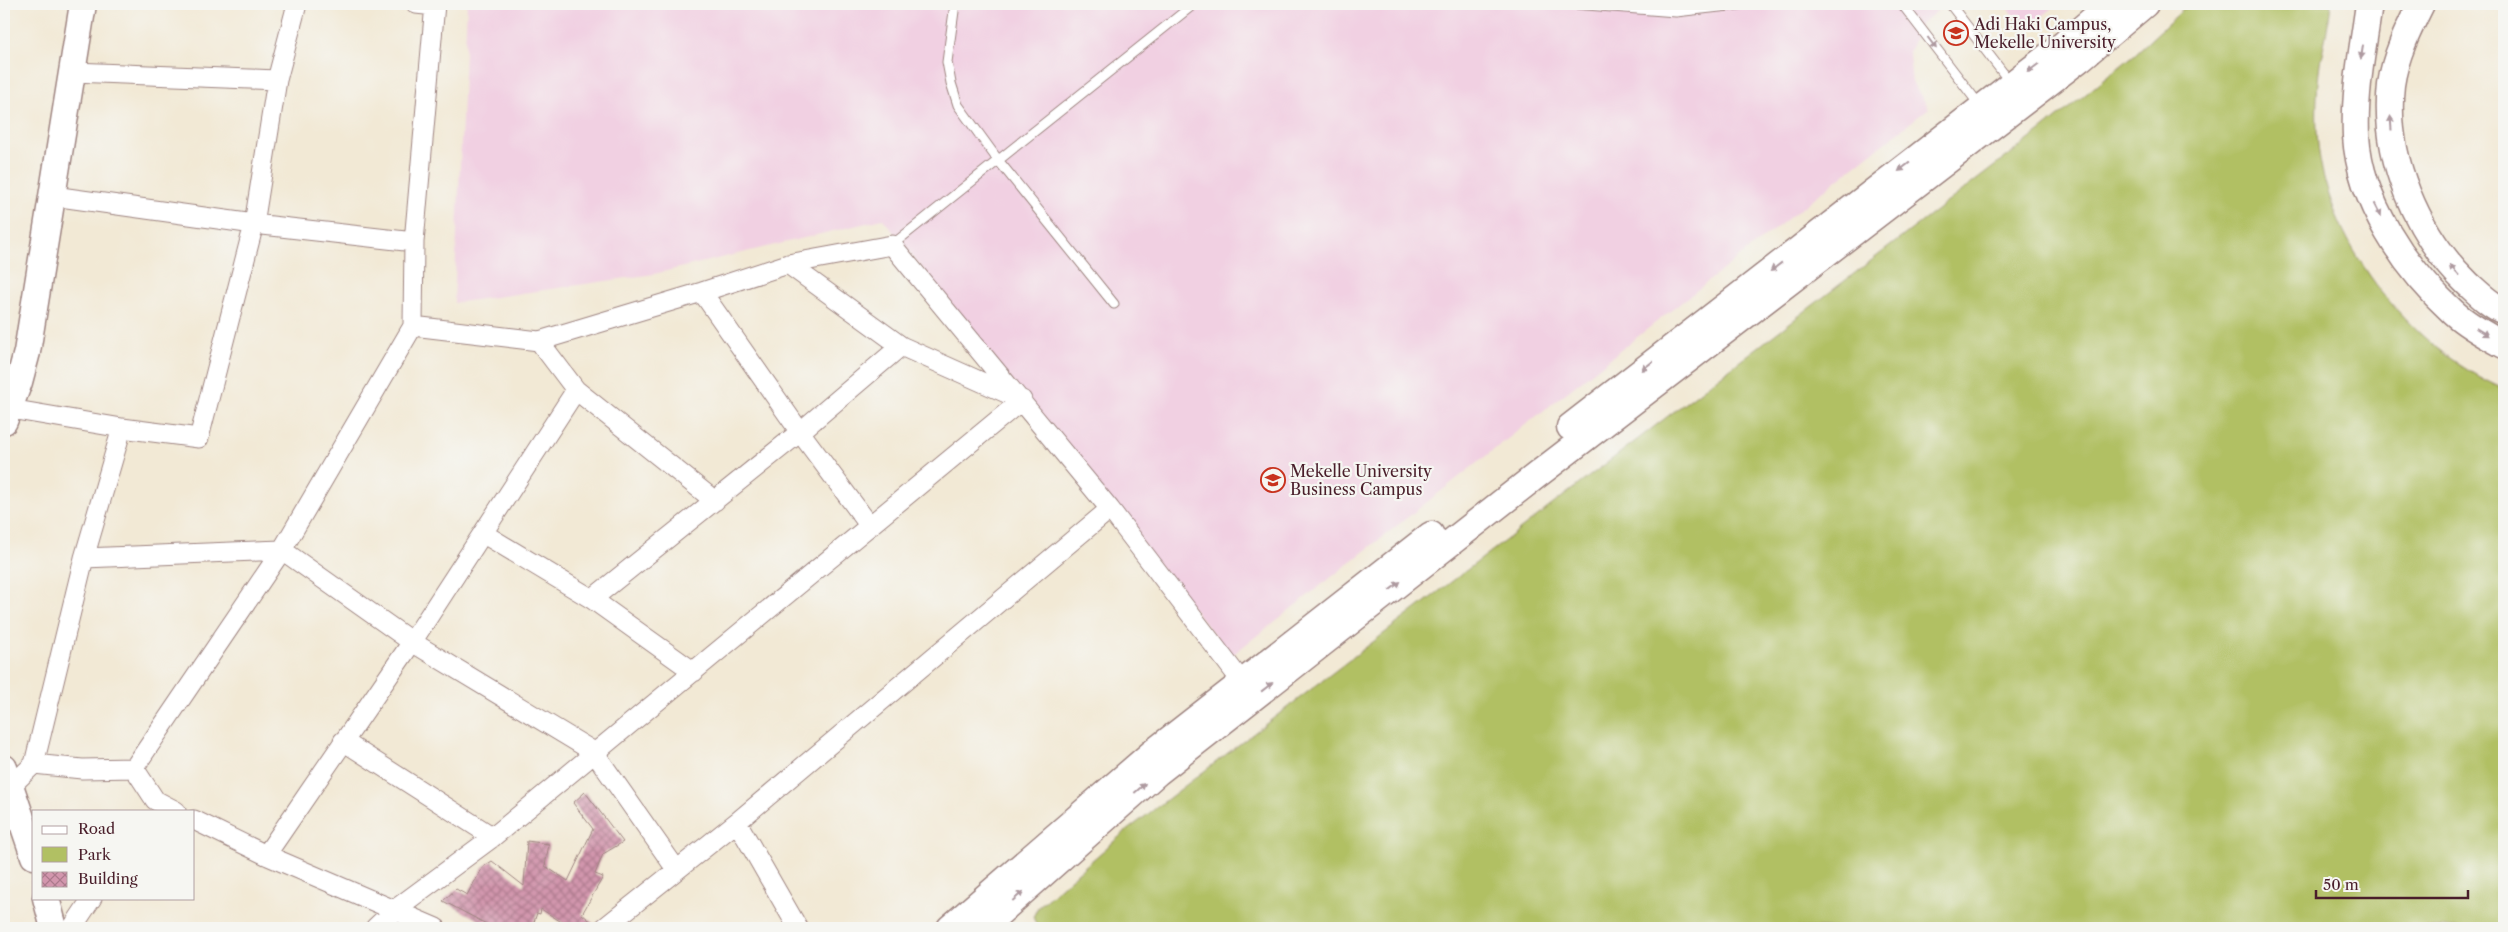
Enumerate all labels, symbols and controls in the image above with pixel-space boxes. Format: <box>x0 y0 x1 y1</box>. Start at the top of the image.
place label: Adi Haki Campus, Mekelle University <box>1973 14 2117 52</box>
school or university icon: Adi Haki Campus, Mekelle University <box>1943 20 1969 46</box>
one-way arrow <box>1927 36 1937 50</box>
one-way arrow <box>2358 44 2366 60</box>
one-way arrow <box>2026 63 2040 73</box>
one-way arrow <box>2387 114 2395 130</box>
one-way arrow <box>1898 161 1911 172</box>
one-way arrow <box>2374 203 2382 217</box>
one-way arrow <box>1769 261 1782 272</box>
one-way arrow <box>2448 263 2459 276</box>
one-way arrow <box>2475 327 2489 336</box>
one-way arrow <box>1641 361 1654 372</box>
place label: Mekelle University Business Campus <box>1290 461 1433 499</box>
school or university icon: Mekelle University Business Campus <box>1260 467 1286 493</box>
one-way arrow <box>1388 581 1401 592</box>
one-way arrow <box>1260 681 1273 692</box>
one-way arrow <box>1134 782 1146 794</box>
legend <box>32 810 195 900</box>
text: Road <box>78 819 115 838</box>
text: Park <box>78 845 112 864</box>
scale bar <box>2316 867 2468 899</box>
text: Building <box>78 869 138 888</box>
text: 50 m <box>2323 875 2359 894</box>
one-way arrow <box>1012 890 1024 902</box>

